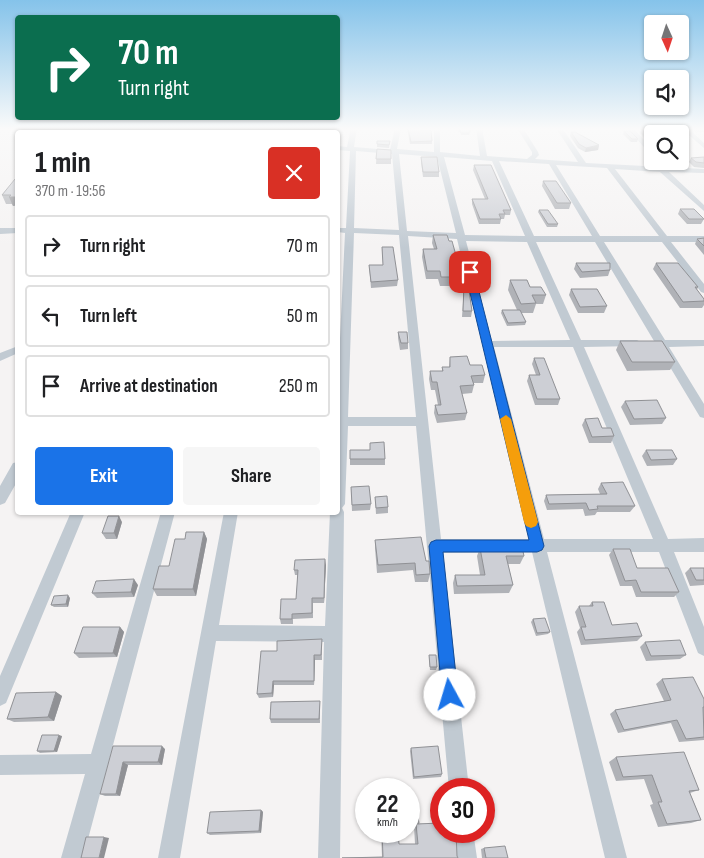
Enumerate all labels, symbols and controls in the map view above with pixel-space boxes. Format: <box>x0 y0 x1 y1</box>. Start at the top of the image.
north arrow <box>644 15 689 60</box>
map controls <box>644 15 689 170</box>
text: 70 m <box>118 32 178 75</box>
icon: right <box>35 35 100 100</box>
button: sound <box>644 70 689 115</box>
text: Turn right <box>118 75 189 102</box>
button: search <box>644 125 689 170</box>
text: 1 min <box>35 145 91 181</box>
button: close <box>268 147 320 199</box>
text: 370 m · 19:56 <box>35 182 105 201</box>
icon: right <box>37 232 65 260</box>
text: Turn right <box>80 235 145 258</box>
text: 70 m <box>287 235 318 258</box>
pin <box>449 251 491 293</box>
icon: arrive <box>456 258 484 286</box>
icon: left <box>37 302 65 330</box>
text: Turn left <box>80 305 137 328</box>
text: 50 m <box>287 305 318 328</box>
icon: arrive <box>37 372 65 400</box>
text: Arrive at destination <box>80 375 218 398</box>
text: 250 m <box>279 375 318 398</box>
button: Exit <box>35 447 173 505</box>
button: Share <box>183 447 320 505</box>
position arrow <box>423 668 475 720</box>
speed limit sign: 30 <box>430 778 495 843</box>
text: 22 <box>377 789 398 820</box>
text: km/h <box>377 815 398 830</box>

